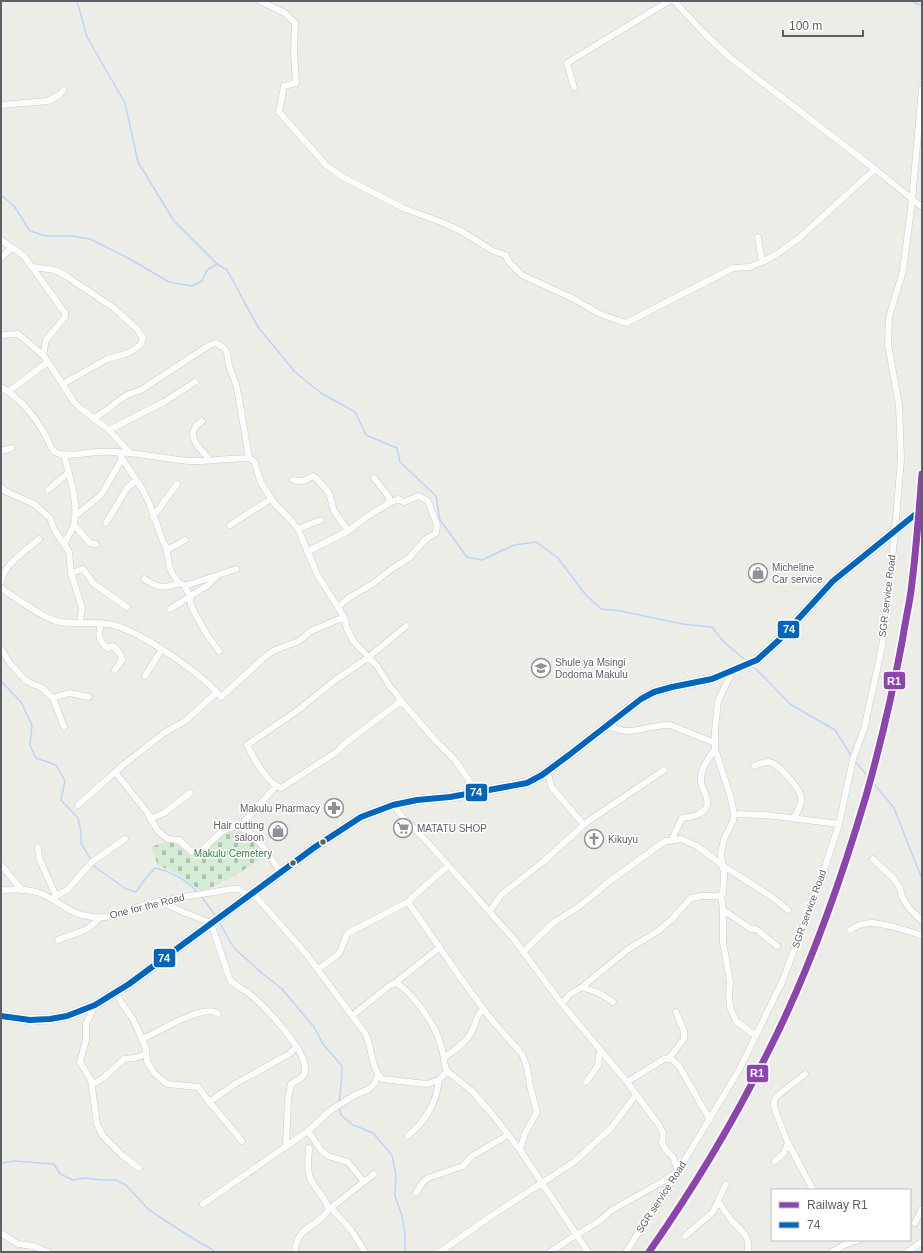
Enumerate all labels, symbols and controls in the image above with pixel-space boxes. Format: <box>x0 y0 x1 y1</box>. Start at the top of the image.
scale bar <box>783 12 863 38</box>
text: 100 m <box>789 19 822 33</box>
street label: SGR service Road <box>876 554 898 638</box>
shop icon: Micheline Car service <box>747 562 769 584</box>
place label: Micheline Car service <box>772 562 823 585</box>
line badge: 74 <box>777 620 800 639</box>
text: 74 <box>783 623 796 635</box>
school or university icon: Shule ya Msingi Dodoma Makulu <box>530 657 552 679</box>
place label: Shule ya Msingi Dodoma Makulu <box>555 657 628 680</box>
line badge: R1 <box>883 671 906 690</box>
text: R1 <box>887 675 901 687</box>
line badge: 74 <box>465 783 488 802</box>
text: 74 <box>470 786 483 798</box>
pharmacy icon: Makulu Pharmacy <box>323 797 345 819</box>
place label: Makulu Pharmacy <box>240 803 320 814</box>
supermarket icon: MATATU SHOP <box>392 817 414 839</box>
place label: Hair cutting saloon <box>213 820 264 843</box>
shop icon: Hair cutting saloon <box>267 820 289 842</box>
place label: MATATU SHOP <box>417 823 487 834</box>
church icon: Kikuyu <box>583 828 605 850</box>
place label: Kikuyu <box>608 834 638 845</box>
unlabelled marker <box>318 837 328 847</box>
park label: Makulu Cemetery <box>194 848 272 859</box>
unlabelled marker <box>288 858 298 868</box>
street label: SGR service Road <box>790 868 828 950</box>
street label: One for the Road <box>108 891 186 921</box>
line badge: 74 <box>153 948 176 968</box>
text: 74 <box>158 952 171 964</box>
line badge: R1 <box>746 1064 769 1083</box>
text: R1 <box>750 1067 764 1079</box>
street label: SGR service Road <box>634 1159 688 1235</box>
legend <box>771 1189 911 1241</box>
text: Railway R1 <box>807 1198 868 1212</box>
text: 74 <box>807 1218 821 1232</box>

